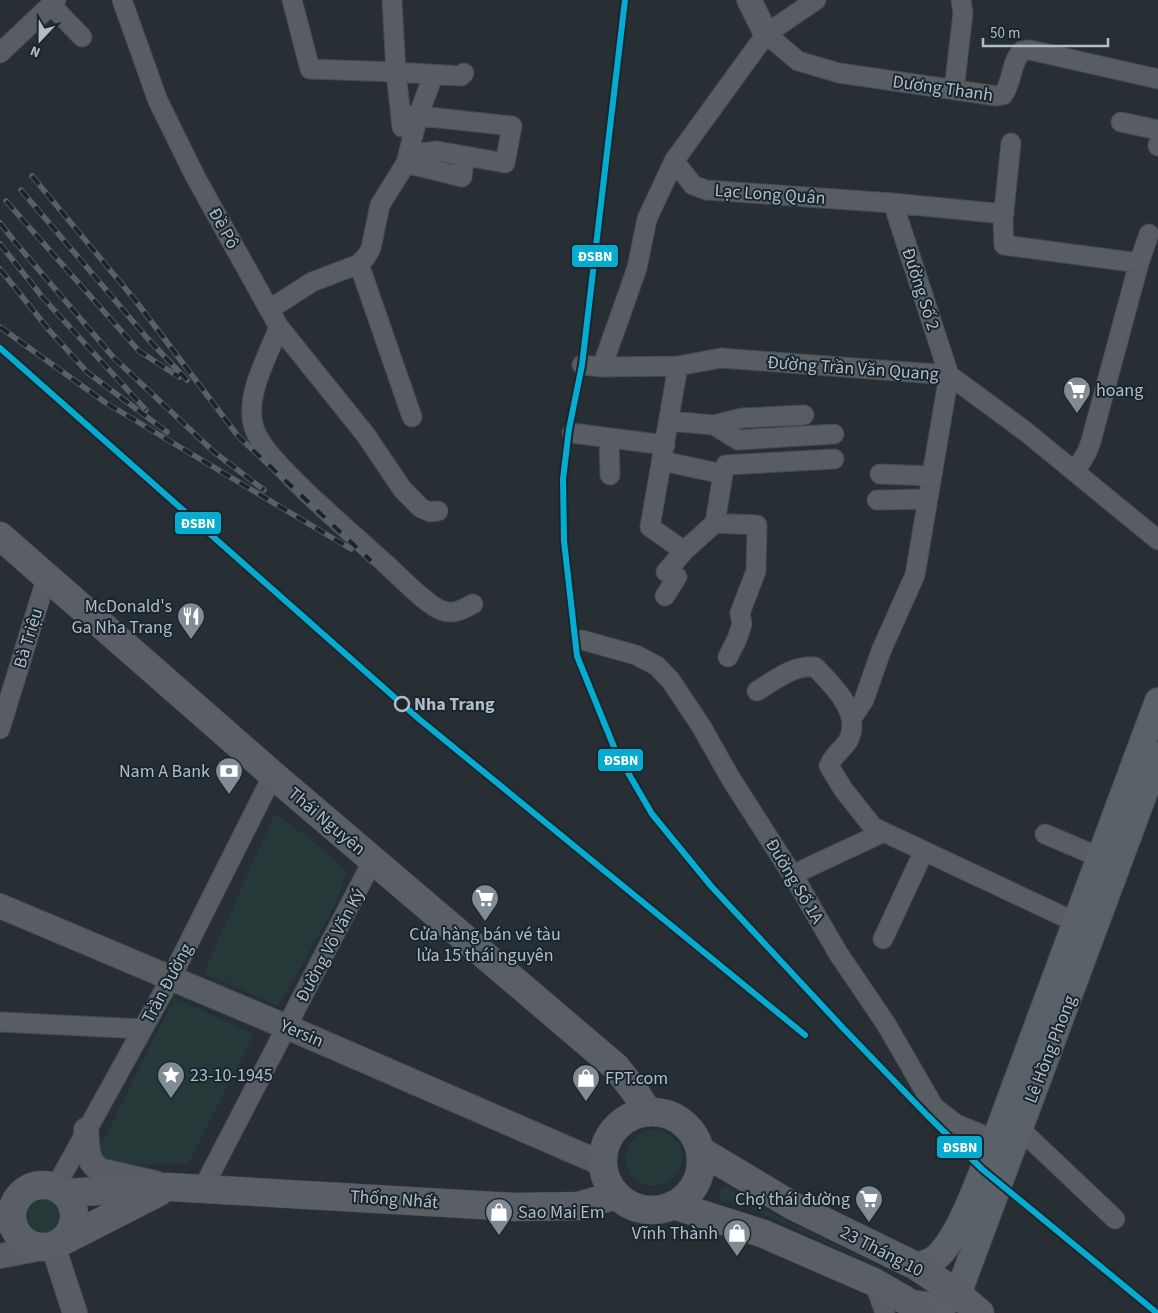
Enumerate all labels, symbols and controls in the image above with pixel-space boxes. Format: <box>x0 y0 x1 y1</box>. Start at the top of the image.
north arrow <box>15 15 65 65</box>
scale bar <box>983 15 1108 47</box>
text: 50 m <box>990 23 1020 44</box>
text: N <box>27 40 44 62</box>
street label: Dương Thanh <box>891 69 995 108</box>
street label: Lạc Long Quân <box>714 178 826 211</box>
street label: Đề Pô <box>202 203 245 253</box>
line badge: ĐSBN <box>571 244 619 268</box>
street label: Đường Số 2 <box>895 245 946 334</box>
text: ĐSBN <box>578 247 612 267</box>
street label: Đường Trần Văn Quang <box>766 350 940 387</box>
supermarket icon: hoang <box>1062 375 1092 414</box>
place label: hoang <box>1096 378 1143 403</box>
line badge: ĐSBN <box>174 511 222 535</box>
text: ĐSBN <box>181 514 215 534</box>
place label: McDonald's Ga Nha Trang <box>71 594 172 640</box>
restaurant icon: McDonald's Ga Nha Trang <box>176 601 206 640</box>
street label: Bà Triệu <box>8 605 49 671</box>
place label: Nha Trang <box>414 692 495 717</box>
marker: Nha Trang <box>394 696 410 712</box>
line badge: ĐSBN <box>597 748 644 772</box>
text: ĐSBN <box>604 751 638 771</box>
bank icon: Nam A Bank <box>214 756 244 795</box>
place label: Nam A Bank <box>119 759 210 784</box>
street label: Thái Nguyên <box>283 782 371 861</box>
street label: Đường Số 1A <box>759 834 830 929</box>
street label: Đường Võ Văn Ký <box>290 883 371 1007</box>
supermarket icon: Cửa hàng bán vé tàu lửa 15 thái nguyên <box>470 883 500 922</box>
place label: Cửa hàng bán vé tàu lửa 15 thái nguyên <box>409 922 561 968</box>
street label: Trần Đường <box>136 939 199 1028</box>
street label: Lê Hồng Phong <box>1018 992 1083 1107</box>
street label: Yersin <box>275 1013 327 1054</box>
place icon: 23-10-1945 <box>156 1060 186 1099</box>
place label: 23-10-1945 <box>190 1063 273 1088</box>
shop icon: FPT.com <box>571 1063 601 1102</box>
place label: FPT.com <box>605 1066 668 1091</box>
line badge: ĐSBN <box>936 1135 983 1159</box>
text: ĐSBN <box>943 1138 977 1158</box>
street label: Thống Nhất <box>349 1184 439 1215</box>
supermarket icon: Chợ thái đường <box>854 1184 884 1223</box>
place label: Chợ thái đường <box>735 1187 850 1212</box>
shop icon: Sao Mai Em <box>484 1197 514 1236</box>
place label: Sao Mai Em <box>518 1200 605 1225</box>
shop icon: Vĩnh Thành <box>722 1218 752 1257</box>
street label: 23 Tháng 10 <box>836 1220 928 1283</box>
place label: Vĩnh Thành <box>632 1221 718 1246</box>

